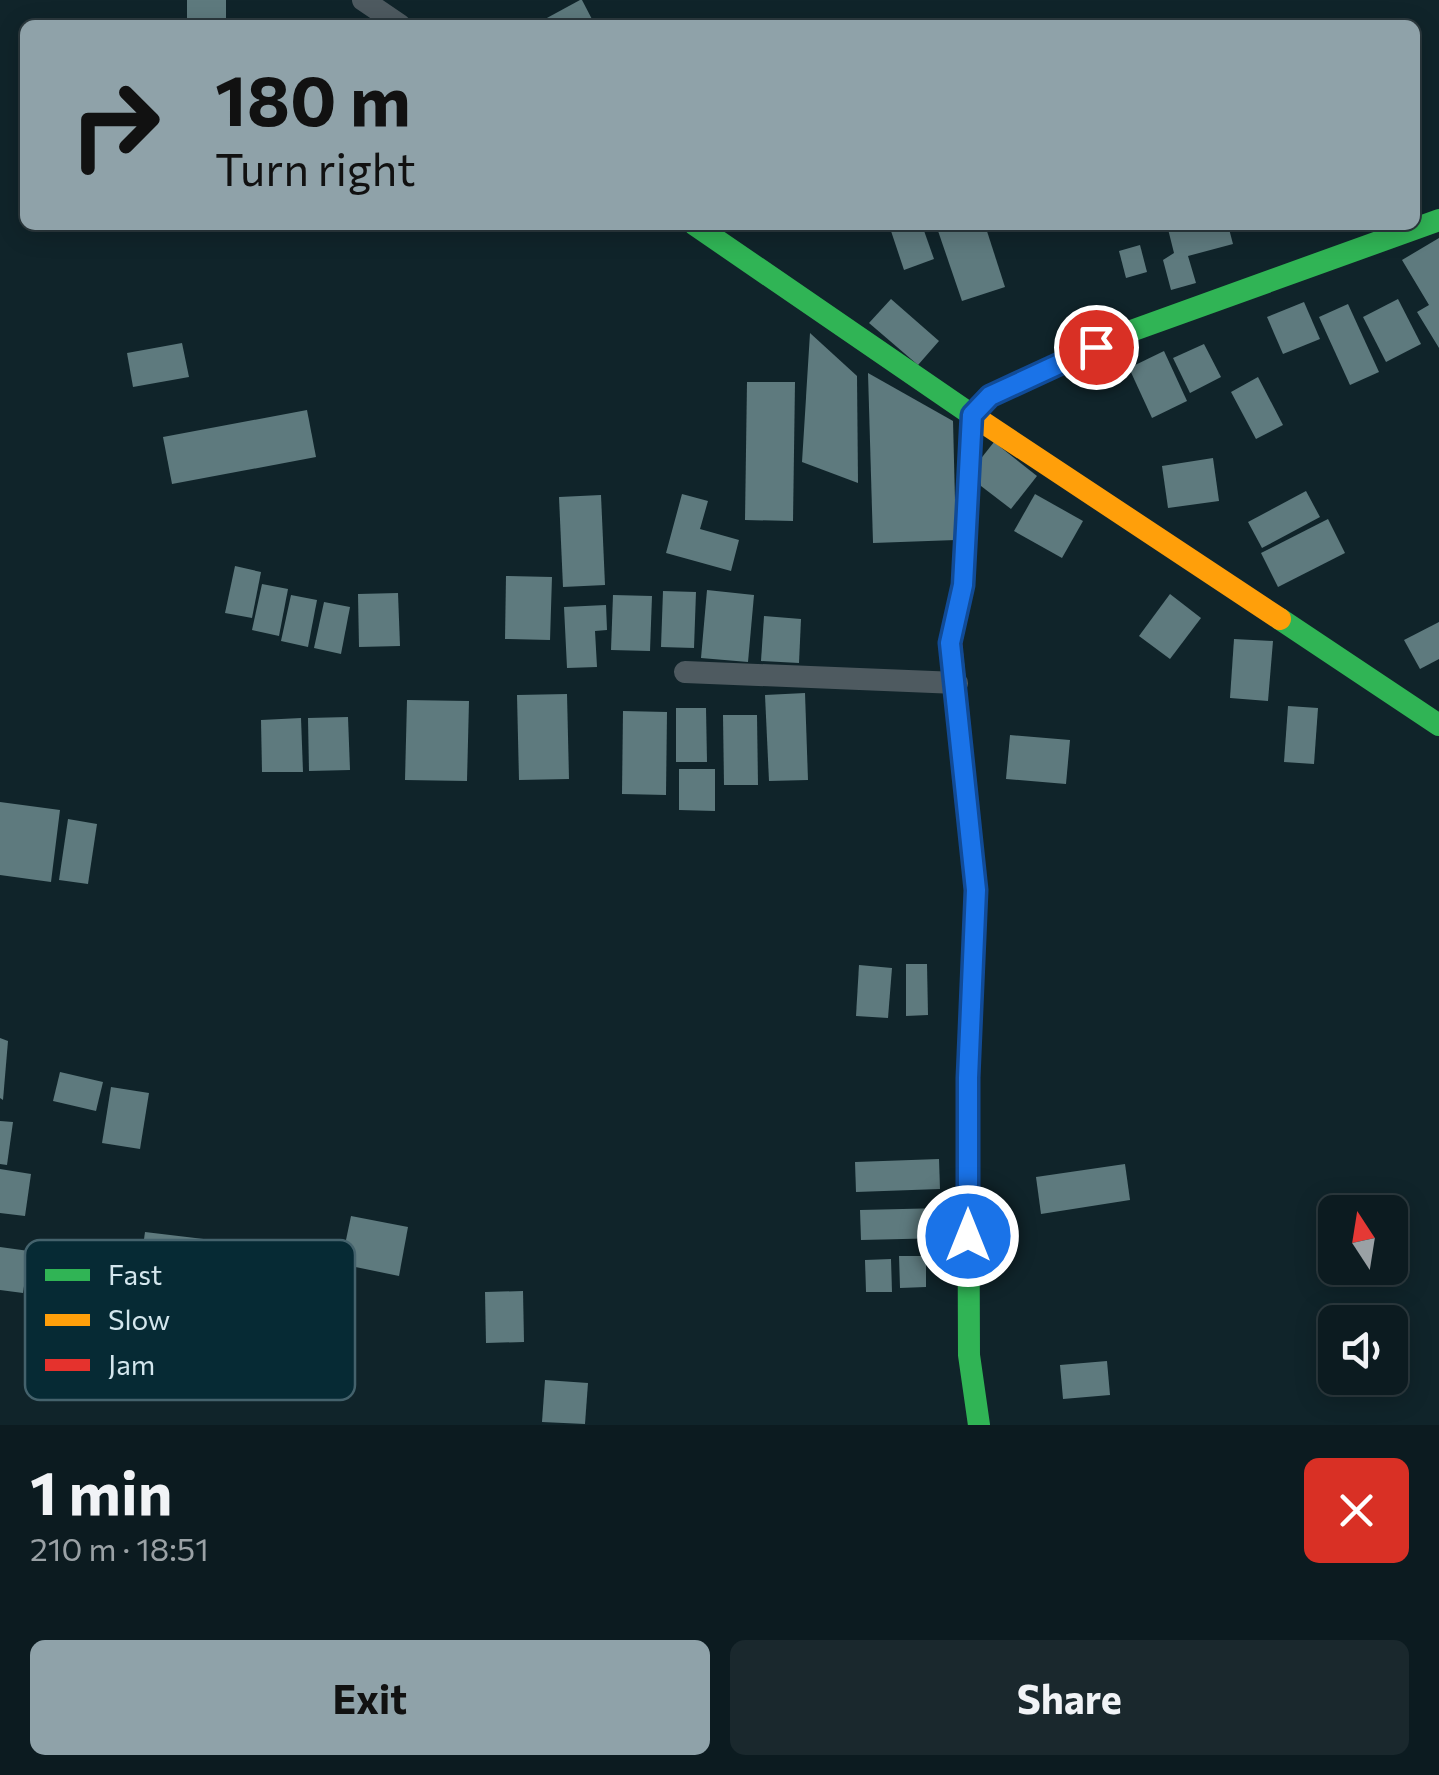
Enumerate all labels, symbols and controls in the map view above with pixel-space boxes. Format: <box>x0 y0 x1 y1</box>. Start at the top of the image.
text: 180 m <box>215 55 411 140</box>
icon: right <box>50 60 180 190</box>
text: Turn right <box>215 140 416 195</box>
pin <box>1054 305 1139 390</box>
icon: arrive <box>1069 320 1124 375</box>
position arrow <box>916 1184 1020 1288</box>
north arrow <box>1318 1195 1408 1285</box>
map controls <box>1318 1195 1408 1395</box>
legend <box>25 1240 355 1400</box>
text: Fast <box>108 1257 162 1291</box>
text: Slow <box>108 1302 170 1336</box>
button: sound <box>1318 1305 1408 1395</box>
text: Jam <box>108 1347 155 1381</box>
text: 1 min <box>30 1454 172 1527</box>
button: close <box>1304 1458 1409 1563</box>
text: 210 m · 18:51 <box>30 1528 209 1568</box>
button: Exit <box>30 1640 710 1755</box>
button: Share <box>730 1640 1409 1755</box>

